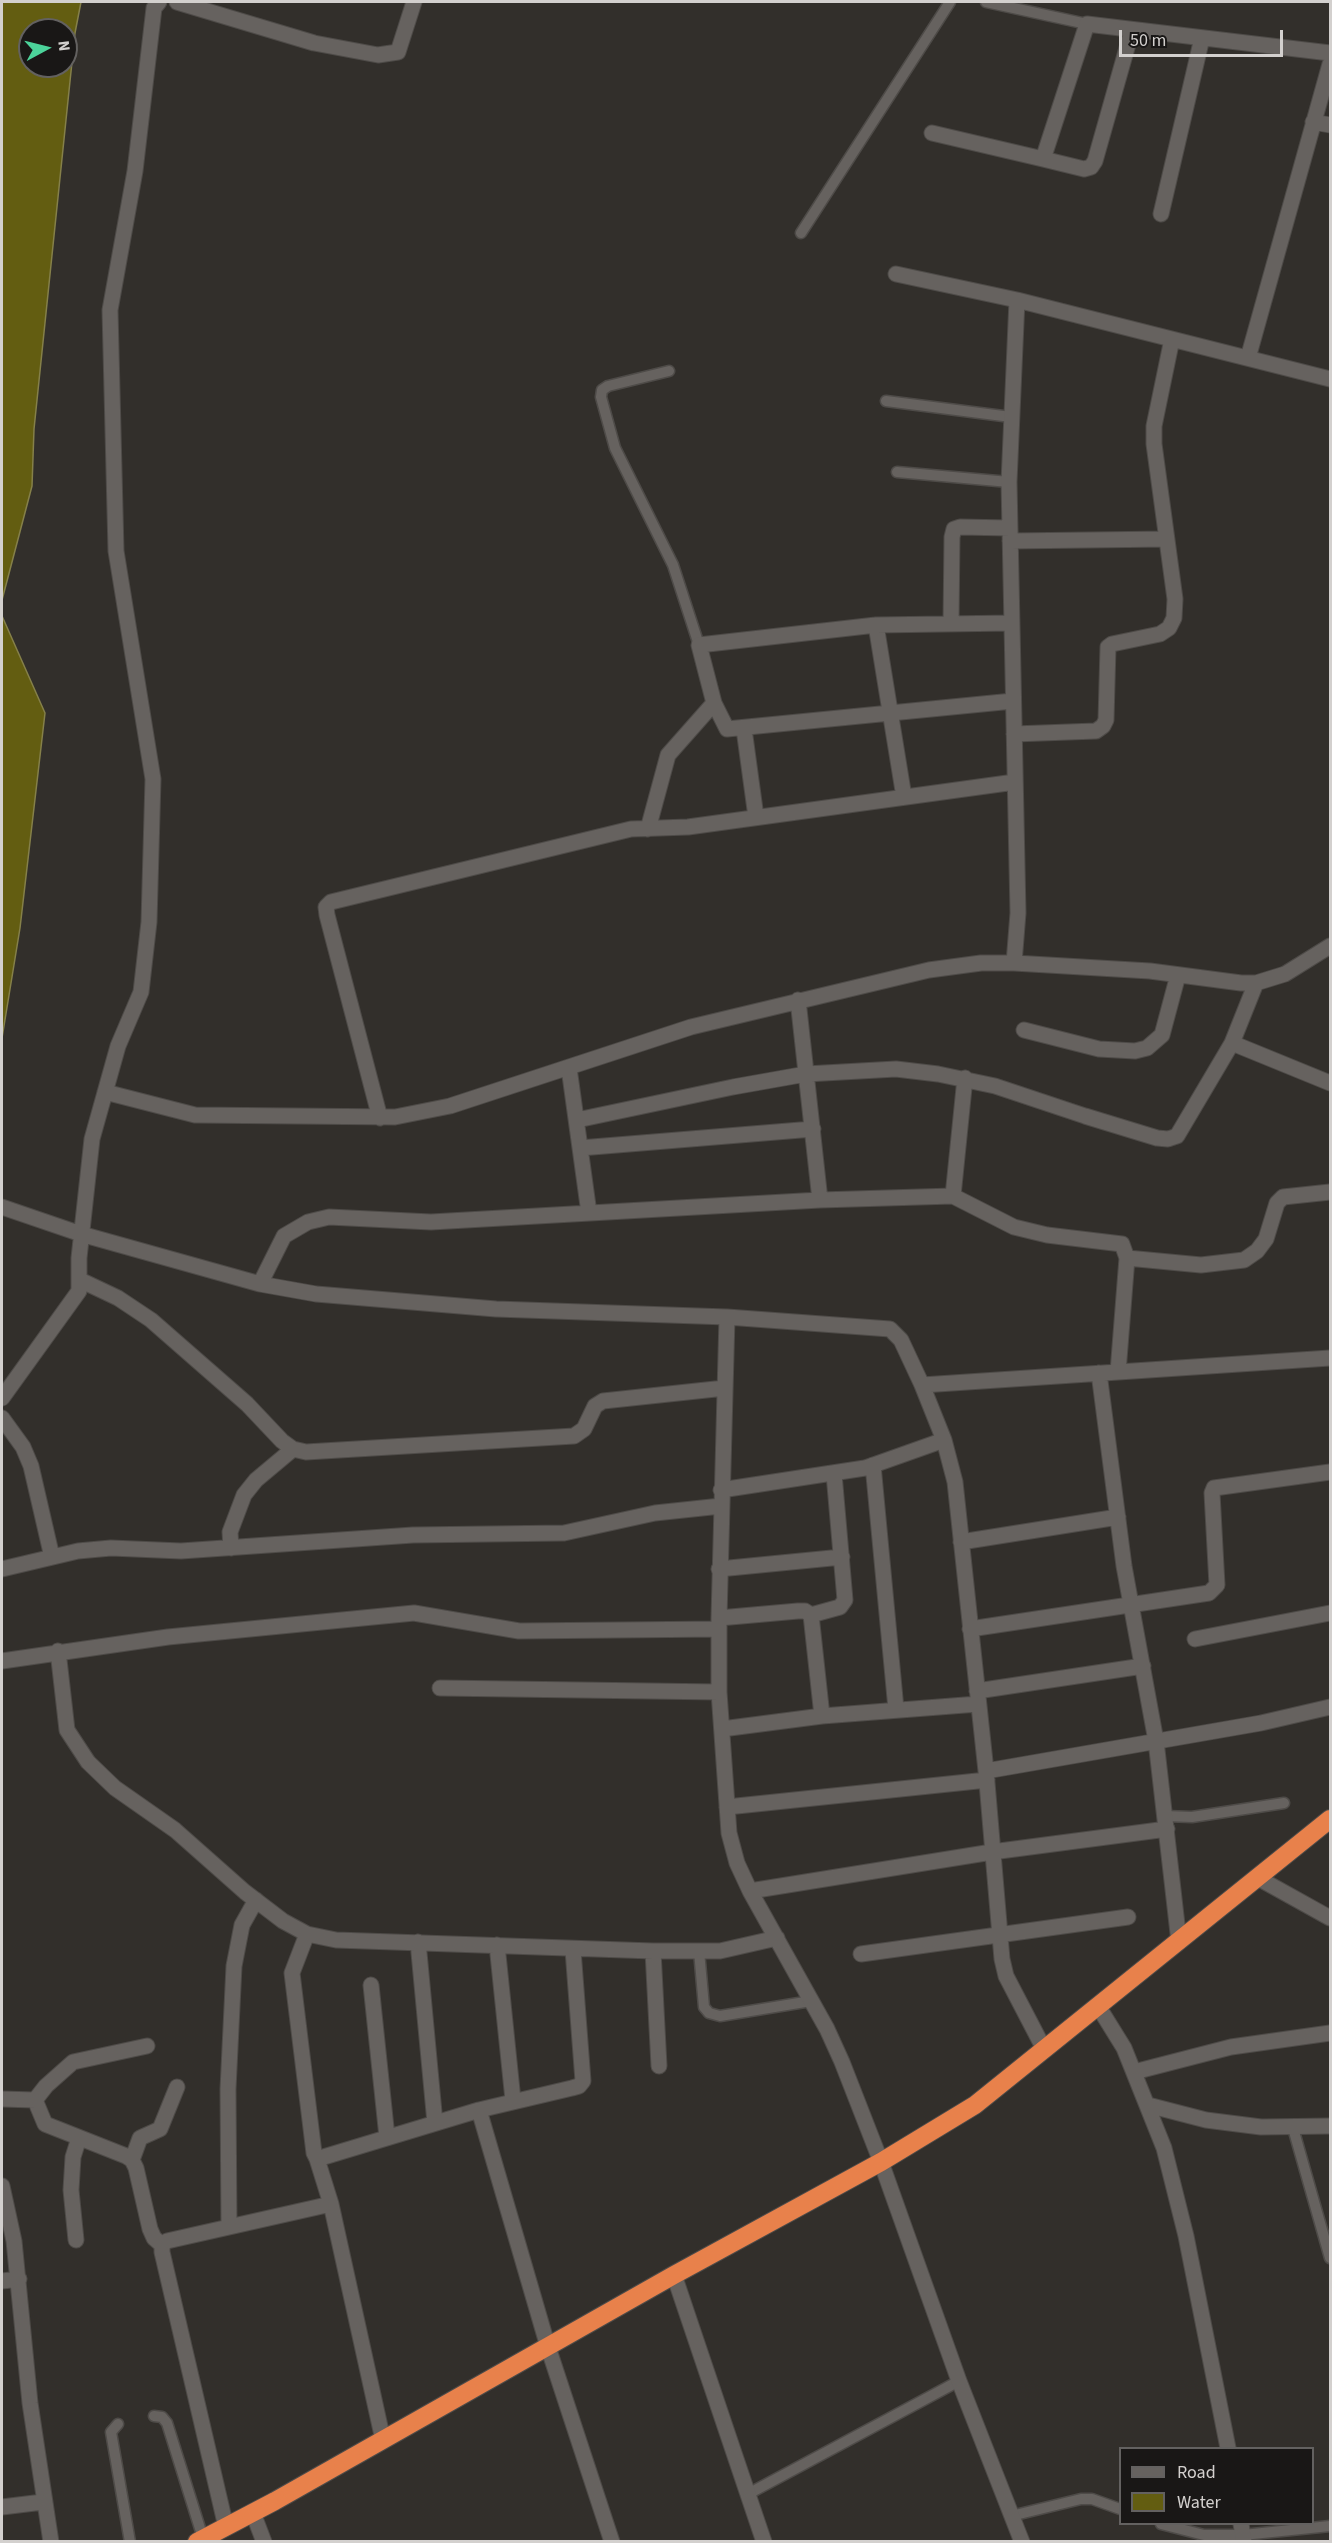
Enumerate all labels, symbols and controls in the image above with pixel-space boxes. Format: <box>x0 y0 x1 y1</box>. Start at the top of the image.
north arrow <box>18 18 78 78</box>
scale bar <box>1122 18 1286 56</box>
text: 50 m <box>1130 28 1166 53</box>
text: N <box>52 39 75 53</box>
legend <box>1119 2447 1314 2525</box>
text: Road <box>1177 2460 1216 2485</box>
text: Water <box>1177 2490 1221 2515</box>

